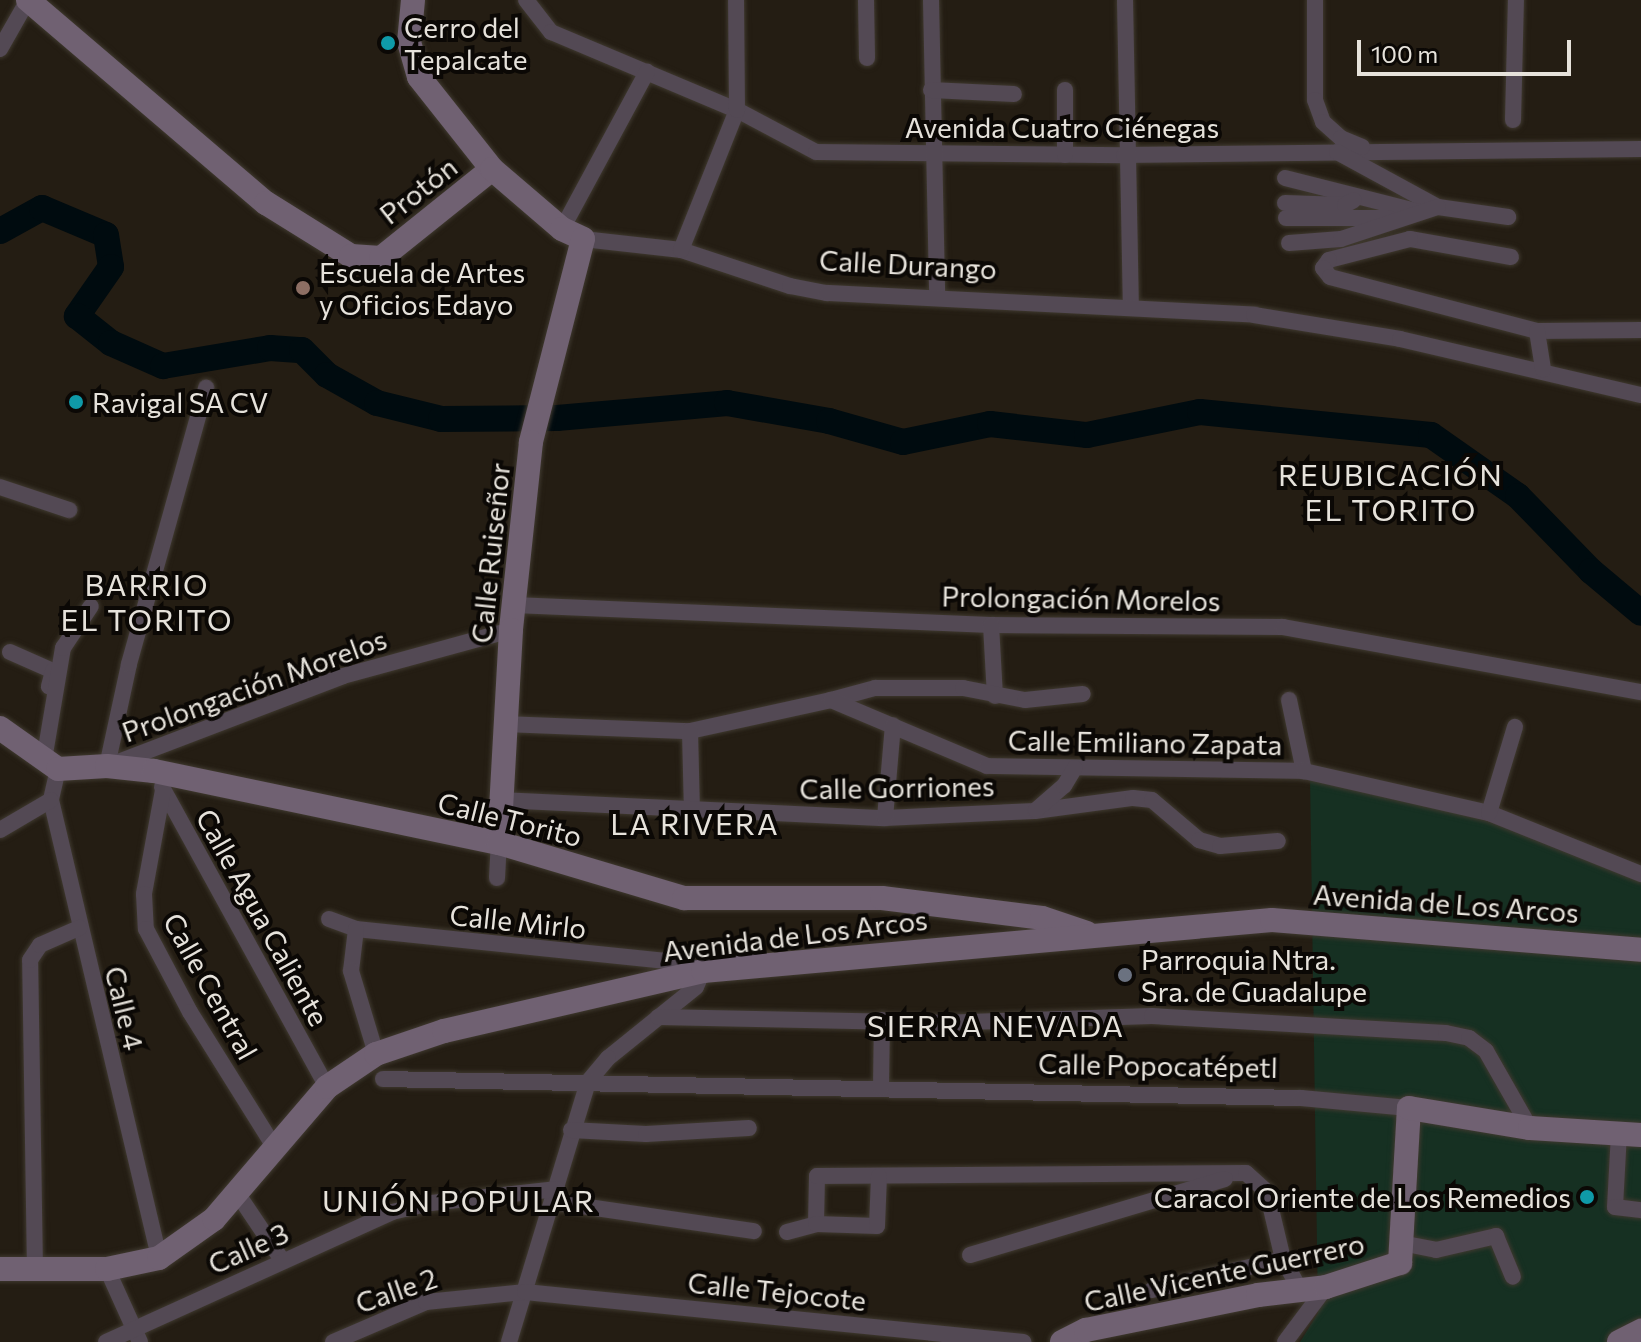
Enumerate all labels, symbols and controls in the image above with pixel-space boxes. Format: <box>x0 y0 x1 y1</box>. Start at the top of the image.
place label: Cerro del Tepalcate <box>404 10 527 76</box>
scale bar <box>1361 24 1575 74</box>
marker: Cerro del Tepalcate <box>379 34 397 52</box>
text: 100 m <box>1371 39 1438 68</box>
street label: Avenida Cuatro Ciénegas <box>905 110 1219 144</box>
street label: Protón <box>373 149 463 231</box>
street label: Calle Durango <box>818 243 998 285</box>
place label: Escuela de Artes y Oficios Edayo <box>319 255 525 321</box>
marker: Escuela de Artes y Oficios Edayo <box>294 279 312 297</box>
place label: Ravigal SA CV <box>92 385 268 419</box>
marker: Ravigal SA CV <box>67 393 85 411</box>
district label: REUBICACIÓN EL TORITO <box>1278 456 1504 526</box>
street label: Calle Ruiseñor <box>464 461 516 645</box>
district label: BARRIO EL TORITO <box>61 566 233 636</box>
street label: Prolongación Morelos <box>941 579 1221 617</box>
street label: Prolongación Morelos <box>117 622 391 748</box>
street label: Calle Emiliano Zapata <box>1008 723 1282 761</box>
street label: Calle Gorriones <box>799 768 995 806</box>
street label: Calle Torito <box>435 785 585 853</box>
street label: Calle Agua Caliente <box>189 803 337 1031</box>
district label: LA RIVERA <box>610 805 780 841</box>
street label: Avenida de Los Arcos <box>1312 877 1580 929</box>
street label: Calle Mirlo <box>448 897 588 945</box>
street label: Avenida de Los Arcos <box>661 902 929 968</box>
street label: Calle Central <box>157 907 265 1065</box>
place label: Parroquia Ntra. Sra. de Guadalupe <box>1141 942 1367 1008</box>
street label: Calle 4 <box>98 963 152 1053</box>
marker: Parroquia Ntra. Sra. de Guadalupe <box>1116 966 1134 984</box>
district label: SIERRA NEVADA <box>867 1007 1125 1043</box>
street label: Calle Popocatépetl <box>1038 1046 1278 1084</box>
place label: Caracol Oriente de Los Remedios <box>1154 1180 1571 1214</box>
district label: UNIÓN POPULAR <box>322 1182 596 1218</box>
marker: Caracol Oriente de Los Remedios <box>1578 1188 1596 1206</box>
street label: Calle 3 <box>203 1216 293 1280</box>
street label: Calle Vicente Guerrero <box>1081 1226 1367 1318</box>
street label: Calle 2 <box>351 1260 441 1320</box>
street label: Calle Tejocote <box>686 1265 868 1317</box>

